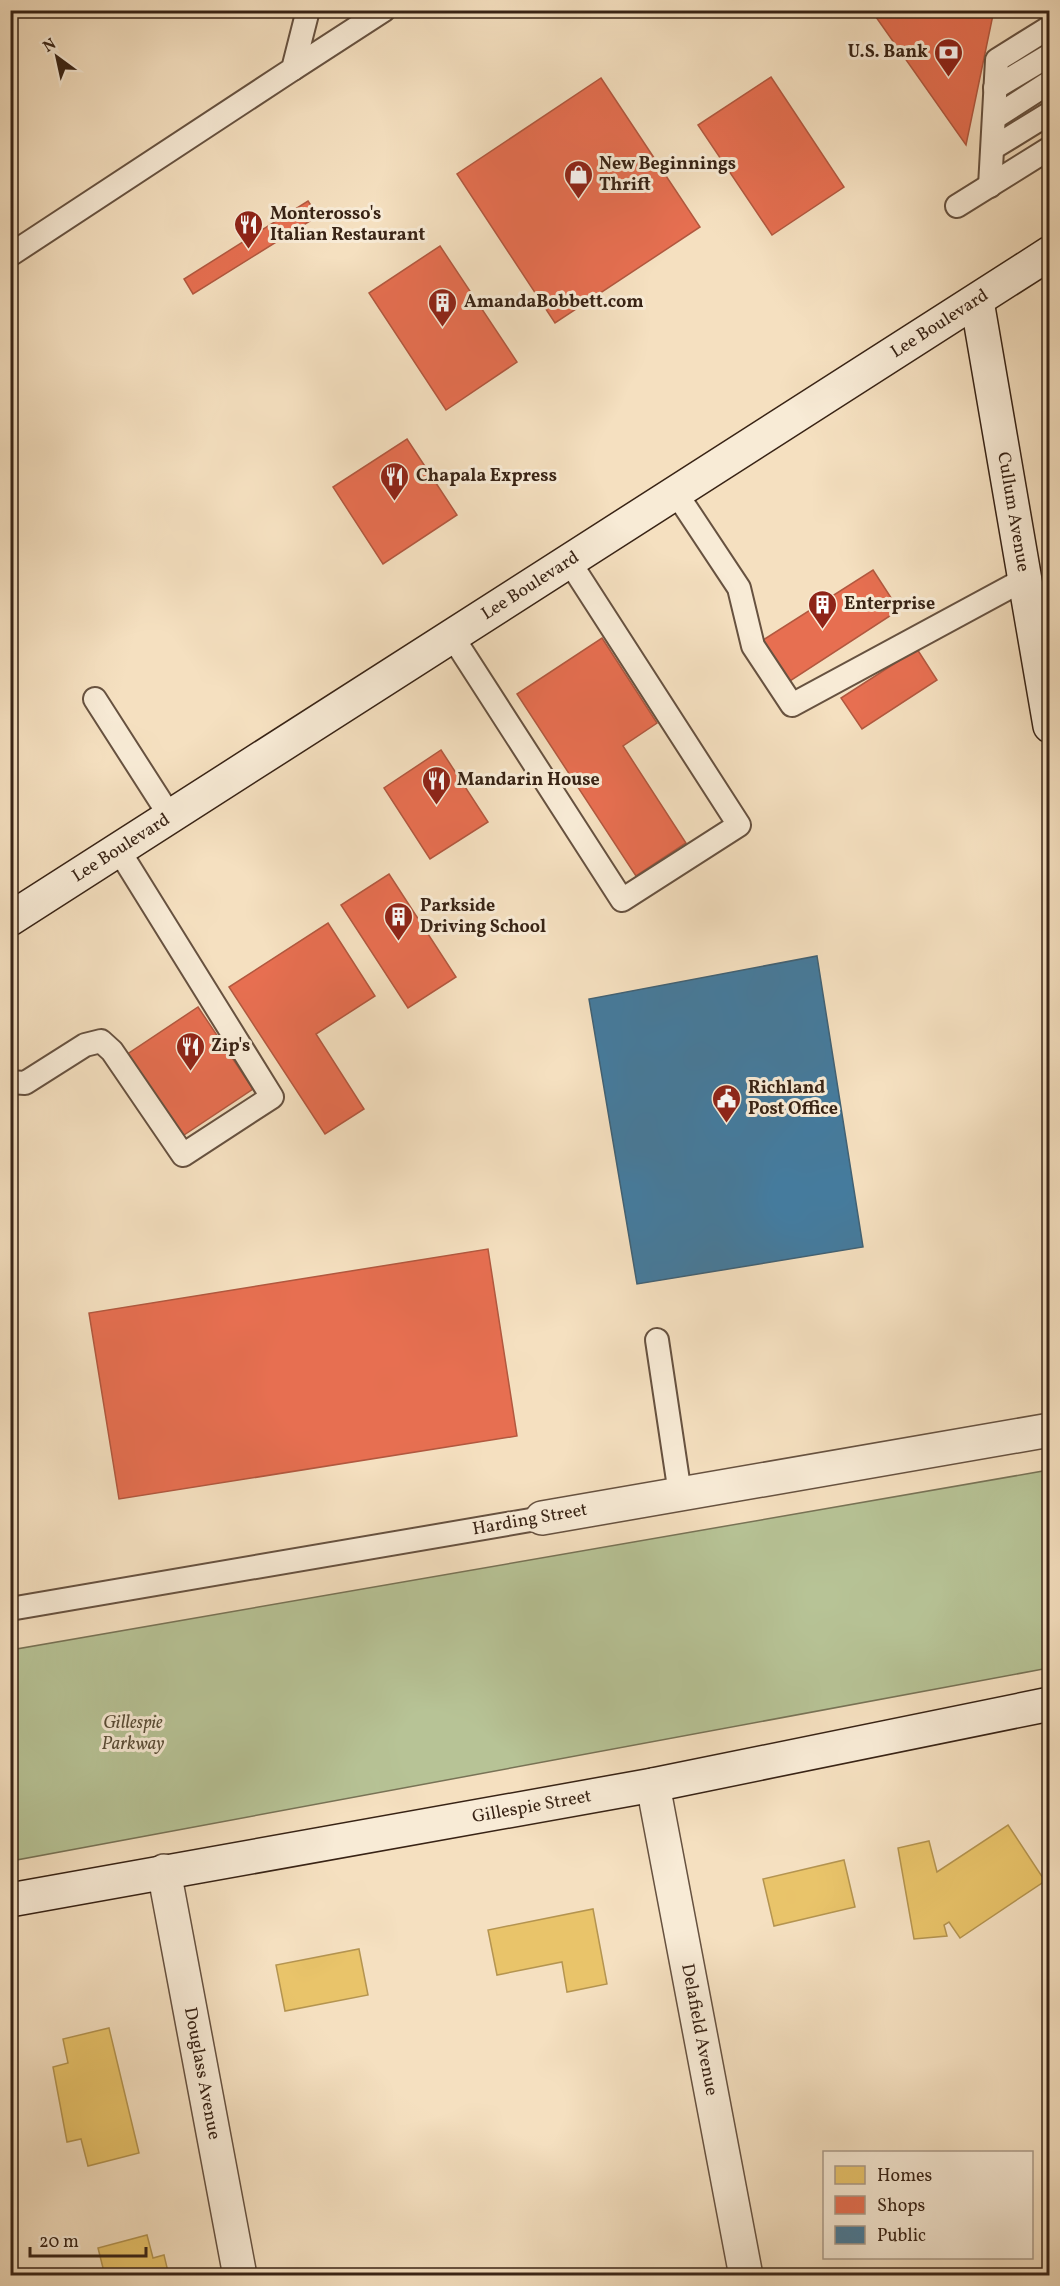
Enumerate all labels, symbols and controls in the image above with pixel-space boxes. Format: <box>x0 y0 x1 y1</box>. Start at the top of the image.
north arrow <box>27 27 87 87</box>
text: N <box>39 34 61 58</box>
bank icon: U.S. Bank <box>933 36 965 78</box>
place label: U.S. Bank <box>848 40 928 65</box>
place label: New Beginnings Thrift <box>599 152 736 198</box>
shop icon: New Beginnings Thrift <box>562 158 594 200</box>
place label: Monterosso's Italian Restaurant <box>270 202 425 248</box>
restaurant icon: Monterosso's Italian Restaurant <box>233 208 265 250</box>
street label: Lee Boulevard <box>886 283 993 364</box>
building icon: AmandaBobbett.com <box>427 286 459 328</box>
place label: AmandaBobbett.com <box>464 290 644 315</box>
street label: Cullum Avenue <box>991 450 1036 574</box>
restaurant icon: Chapala Express <box>379 460 411 502</box>
place label: Chapala Express <box>416 464 557 489</box>
street label: Lee Boulevard <box>477 545 584 626</box>
building icon: Enterprise <box>807 588 839 630</box>
place label: Enterprise <box>844 592 935 617</box>
restaurant icon: Mandarin House <box>420 764 452 806</box>
place label: Mandarin House <box>457 768 600 793</box>
street label: Lee Boulevard <box>67 807 175 888</box>
place label: Parkside Driving School <box>420 894 546 940</box>
building icon: Parkside Driving School <box>383 900 415 942</box>
restaurant icon: Zip's <box>174 1030 206 1072</box>
place label: Zip's <box>211 1034 250 1059</box>
place label: Richland Post Office <box>748 1076 838 1122</box>
public building icon: Richland Post Office <box>711 1082 743 1124</box>
street label: Harding Street <box>471 1498 589 1542</box>
park label: Gillespie Parkway <box>102 1711 164 1757</box>
street label: Gillespie Street <box>470 1784 593 1830</box>
street label: Delafield Avenue <box>675 1962 724 2098</box>
street label: Douglass Avenue <box>177 2005 227 2142</box>
legend <box>823 2151 1033 2259</box>
text: Homes <box>877 2164 932 2189</box>
text: Shops <box>877 2194 925 2219</box>
scale bar <box>30 2220 146 2258</box>
text: Public <box>877 2224 926 2249</box>
text: 20 m <box>39 2230 79 2255</box>

